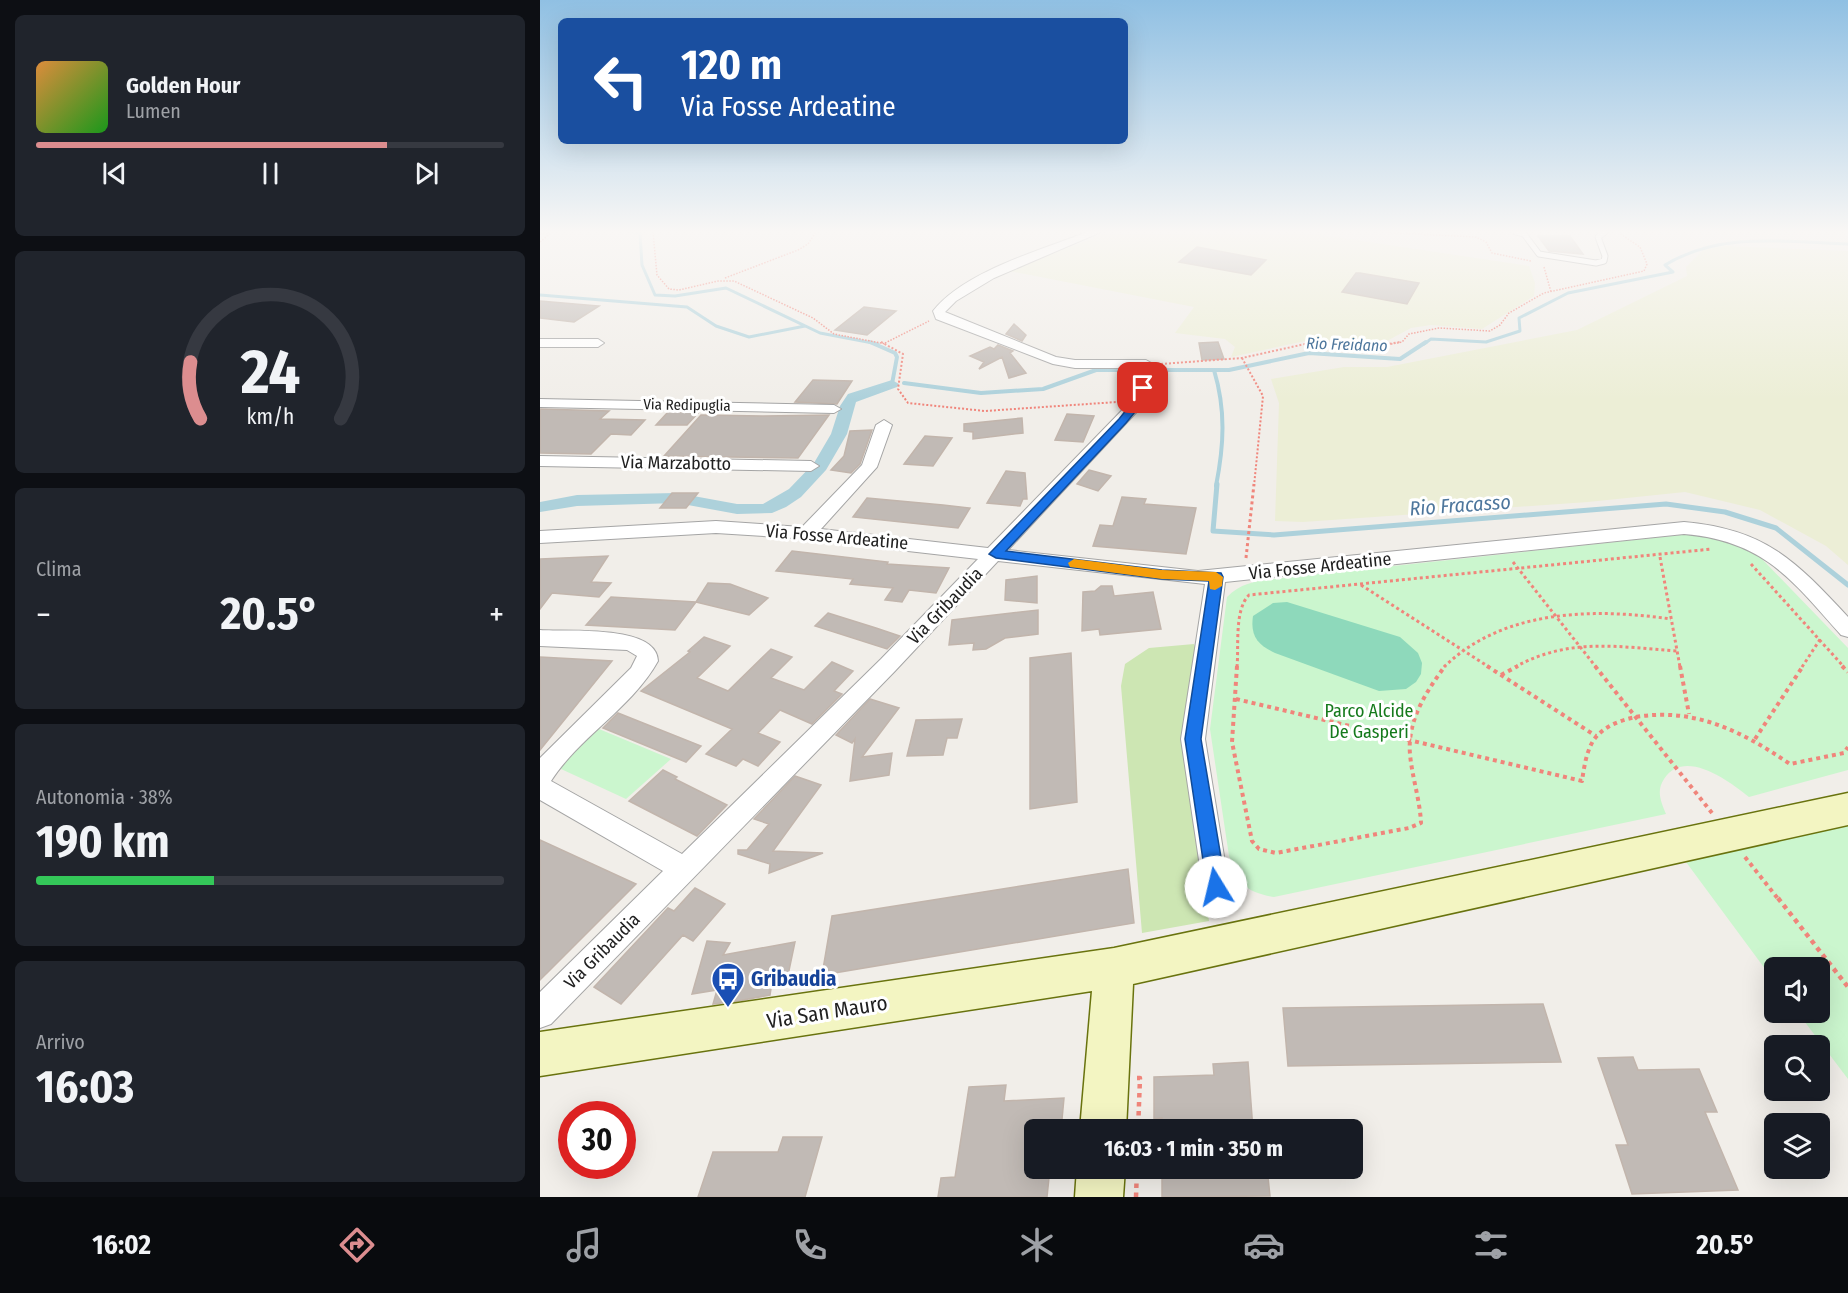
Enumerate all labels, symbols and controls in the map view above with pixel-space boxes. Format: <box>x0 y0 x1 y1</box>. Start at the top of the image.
text: 120 m <box>681 40 782 90</box>
icon: left <box>582 42 660 120</box>
text: Golden Hour <box>126 72 240 99</box>
text: Via Fosse Ardeatine <box>681 91 896 123</box>
text: Lumen <box>126 99 181 123</box>
icon: previous <box>98 157 131 190</box>
icon: pause <box>254 157 287 190</box>
icon: next <box>410 157 443 190</box>
water label: Rio Freidano <box>1306 334 1388 355</box>
text: 24 <box>239 335 300 410</box>
pin <box>1117 362 1168 413</box>
icon: arrive <box>1126 371 1159 404</box>
street label: Via Redipuglia <box>643 395 731 415</box>
text: km/h <box>246 405 294 431</box>
street label: Via Marzabotto <box>621 451 731 475</box>
water label: Rio Fracasso <box>1409 489 1511 521</box>
street label: Via Fosse Ardeatine <box>765 520 909 554</box>
street label: Via Fosse Ardeatine <box>1248 548 1392 584</box>
text: Clima <box>36 557 81 581</box>
street label: Via Gribaudia <box>903 563 987 649</box>
text: 20.5° <box>220 587 319 641</box>
text: − <box>36 595 51 635</box>
text: + <box>489 595 504 635</box>
park label: Parco Alcide De Gasperi <box>1324 700 1414 743</box>
text: Autonomia · 38% <box>36 785 173 809</box>
text: 190 km <box>36 815 169 869</box>
position arrow <box>1184 855 1248 919</box>
street label: Via Gribaudia <box>559 908 645 994</box>
map controls <box>1764 957 1830 1179</box>
button: sound <box>1764 957 1830 1023</box>
bus stop icon: Gribaudia <box>710 961 746 1008</box>
place label: Gribaudia <box>751 966 836 992</box>
street label: Via San Mauro <box>765 990 889 1034</box>
text: Arrivo <box>36 1030 85 1054</box>
button: search <box>1764 1035 1830 1101</box>
text: 16:03 <box>36 1060 134 1114</box>
speed limit sign: 30 <box>558 1101 636 1179</box>
button: layers <box>1764 1113 1830 1179</box>
text: 16:03 · 1 min · 350 m <box>1104 1135 1283 1162</box>
icon: directions <box>336 1224 378 1266</box>
icon: music <box>563 1224 605 1266</box>
icon: phone <box>789 1224 831 1266</box>
icon: climate <box>1016 1224 1058 1266</box>
icon: car <box>1243 1224 1285 1266</box>
icon: filters <box>1470 1224 1512 1266</box>
text: 16:02 <box>92 1229 151 1261</box>
text: 20.5° <box>1696 1229 1756 1261</box>

